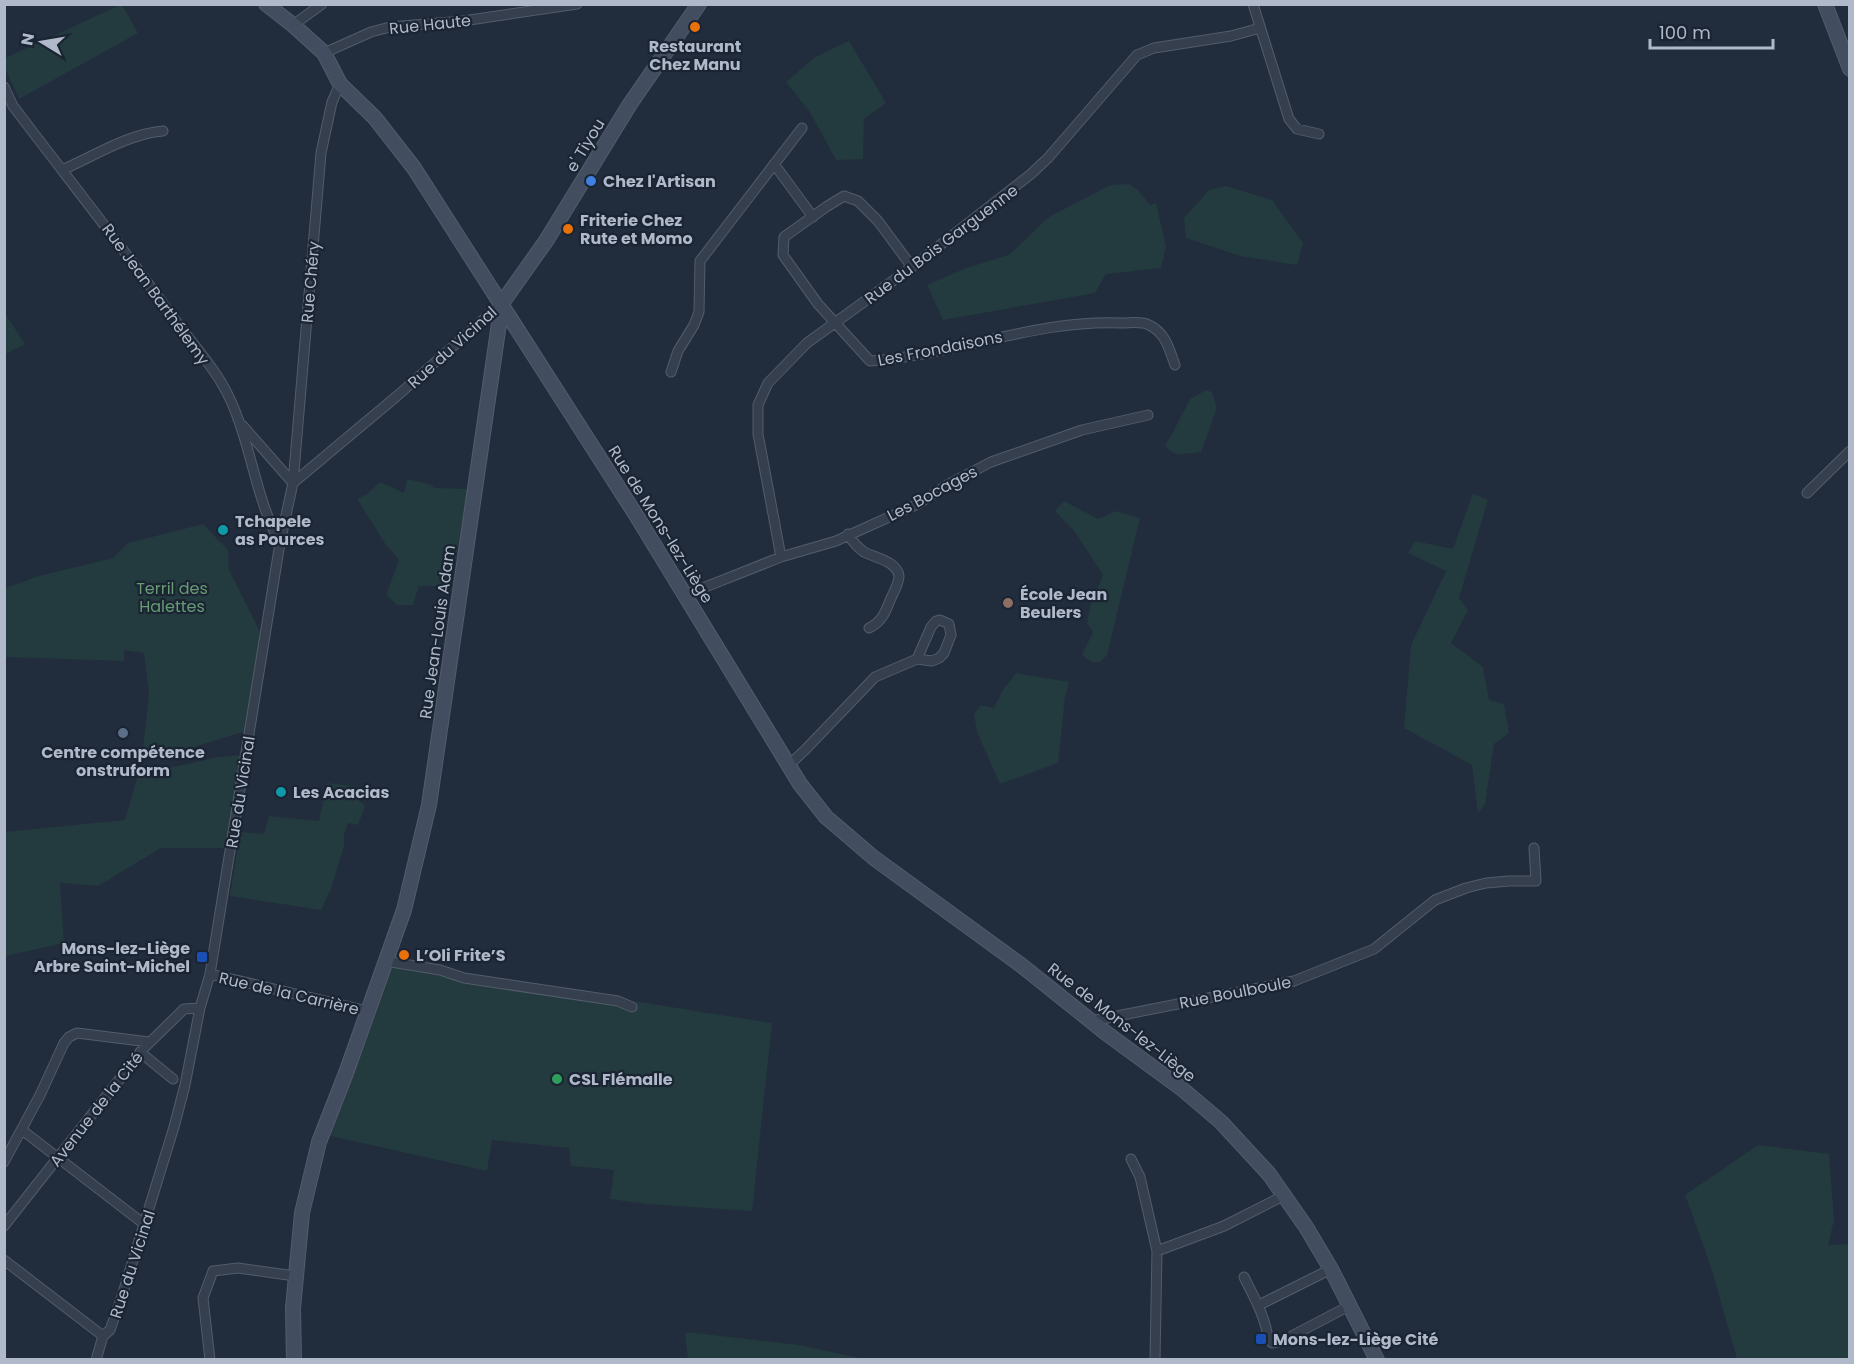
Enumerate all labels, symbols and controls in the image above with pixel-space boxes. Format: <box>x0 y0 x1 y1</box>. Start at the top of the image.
street label: Rue Haute <box>388 9 472 40</box>
north arrow <box>12 12 72 72</box>
scale bar <box>1650 12 1773 50</box>
marker: Restaurant Chez Manu <box>688 20 702 34</box>
text: 100 m <box>1659 20 1711 45</box>
text: N <box>15 31 40 47</box>
place label: Restaurant Chez Manu <box>649 35 741 76</box>
street label: e' Tiyou <box>560 114 610 176</box>
place label: Chez l'Artisan <box>603 170 716 193</box>
marker: Chez l'Artisan <box>584 174 598 188</box>
street label: Rue du Bois Garguenne <box>860 179 1023 310</box>
place label: Friterie Chez Rute et Momo <box>580 209 693 250</box>
street label: Rue Jean Barthélemy <box>96 219 215 370</box>
marker: Friterie Chez Rute et Momo <box>561 222 575 236</box>
street label: Rue Chéry <box>295 240 326 324</box>
street label: Rue du Vicinal <box>403 301 502 394</box>
street label: Les Frondaisons <box>876 325 1004 372</box>
street label: Rue de Mons-lez-Liège <box>603 441 719 608</box>
street label: Les Bocages <box>883 460 981 527</box>
place label: Tchapele as Pources <box>235 510 325 551</box>
marker: Tchapele as Pources <box>216 523 230 537</box>
street label: Rue Jean-Louis Adam <box>414 544 461 720</box>
park label: Terril des Halettes <box>136 577 208 618</box>
place label: École Jean Beulers <box>1020 583 1107 624</box>
marker: École Jean Beulers <box>1001 596 1015 610</box>
marker: Centre compétence onstruform <box>116 726 130 740</box>
street label: Rue du Vicinal <box>220 735 261 850</box>
place label: Centre compétence onstruform <box>41 741 205 782</box>
place label: Les Acacias <box>293 781 389 804</box>
marker: Les Acacias <box>274 785 288 799</box>
place label: Mons-lez-Liège Arbre Saint-Michel <box>34 937 190 978</box>
place label: L’Oli Frite’S <box>416 944 506 967</box>
marker: L’Oli Frite’S <box>397 948 411 962</box>
marker: Mons-lez-Liège Arbre Saint-Michel <box>195 950 209 964</box>
street label: Rue de Mons-lez-Liège <box>1043 957 1201 1088</box>
street label: Rue de la Carrière <box>217 966 361 1021</box>
street label: Rue Boulboule <box>1177 970 1293 1015</box>
street label: Avenue de la Cité <box>44 1047 149 1172</box>
place label: CSL Flémalle <box>569 1068 673 1091</box>
marker: CSL Flémalle <box>550 1072 564 1086</box>
street label: Rue du Vicinal <box>104 1207 161 1321</box>
place label: Mons-lez-Liège Cité <box>1273 1328 1438 1351</box>
marker: Mons-lez-Liège Cité <box>1254 1332 1268 1346</box>

